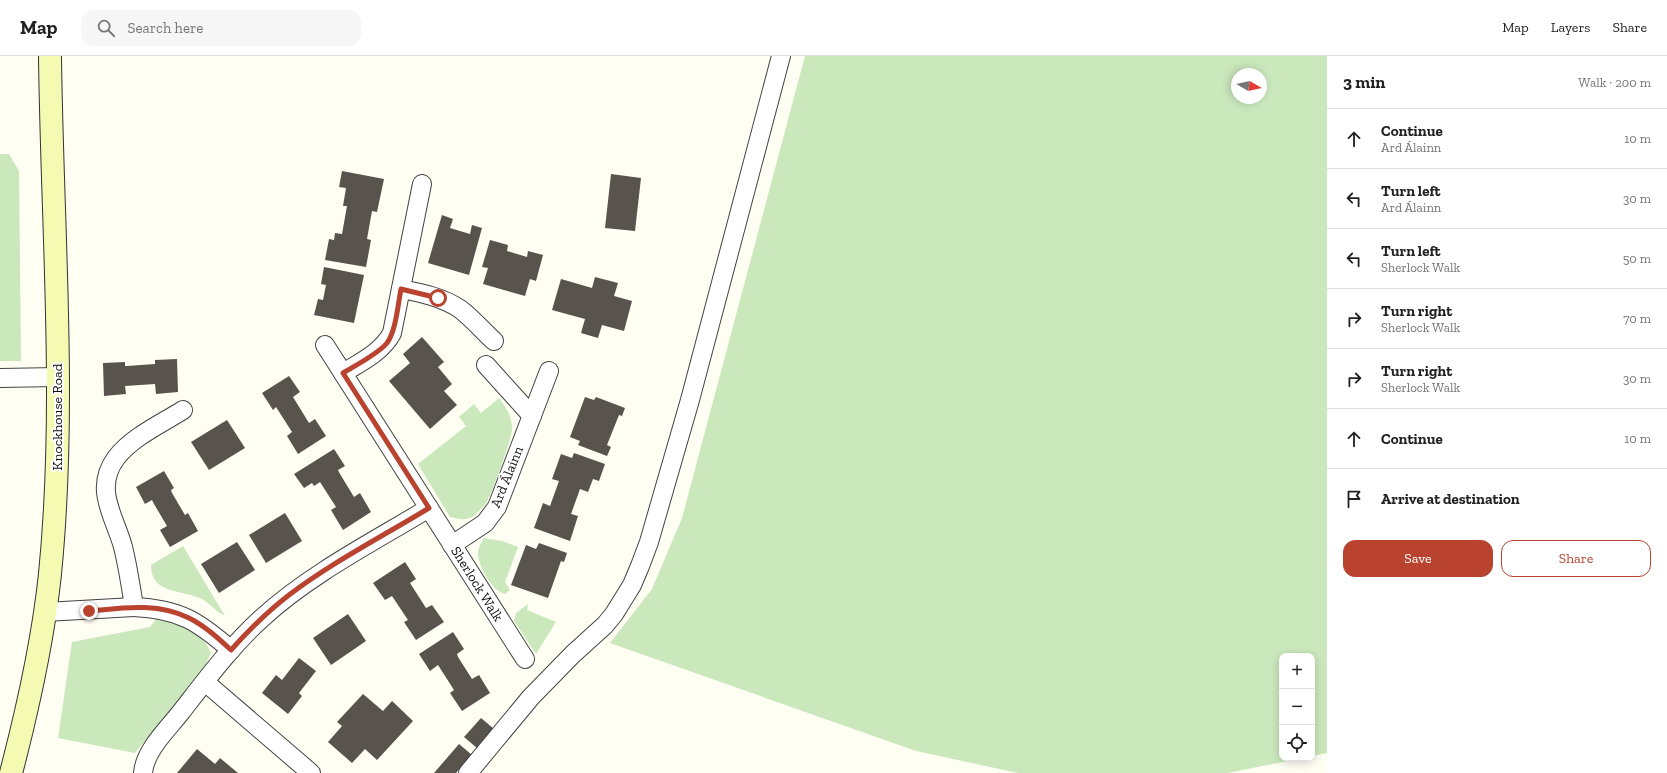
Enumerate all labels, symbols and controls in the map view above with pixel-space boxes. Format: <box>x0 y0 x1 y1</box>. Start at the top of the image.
search box <box>81 10 361 46</box>
text: Map <box>20 16 57 39</box>
icon: search <box>95 17 117 39</box>
text: Search here <box>127 19 203 37</box>
text: Map <box>1502 19 1529 36</box>
text: Layers <box>1551 19 1590 36</box>
text: Share <box>1612 19 1647 36</box>
north arrow <box>1231 68 1267 104</box>
text: 3 min <box>1343 72 1385 92</box>
text: Walk · 200 m <box>1578 75 1651 90</box>
text: Continue <box>1381 122 1443 140</box>
icon: ahead <box>1343 128 1365 150</box>
text: 10 m <box>1624 131 1651 146</box>
text: Ard Álainn <box>1381 140 1441 155</box>
text: Turn left <box>1381 182 1441 200</box>
icon: left <box>1343 188 1365 210</box>
text: 30 m <box>1623 191 1651 206</box>
text: Ard Álainn <box>1381 200 1441 215</box>
text: Turn left <box>1381 242 1441 260</box>
icon: left <box>1343 248 1365 270</box>
text: 50 m <box>1623 251 1651 266</box>
text: Sherlock Walk <box>1381 260 1460 275</box>
route start <box>429 289 447 307</box>
text: Turn right <box>1381 302 1452 320</box>
icon: right <box>1343 308 1365 330</box>
text: 70 m <box>1623 311 1651 326</box>
text: Sherlock Walk <box>1381 320 1460 335</box>
text: Turn right <box>1381 362 1452 380</box>
street label: Knockhouse Road <box>49 363 66 470</box>
icon: right <box>1343 368 1365 390</box>
text: 30 m <box>1623 371 1651 386</box>
text: Sherlock Walk <box>1381 380 1460 395</box>
icon: ahead <box>1343 428 1365 450</box>
text: Continue <box>1381 430 1443 448</box>
text: 10 m <box>1624 431 1651 446</box>
street label: Ard Álainn <box>487 444 527 510</box>
icon: arrive <box>1343 488 1365 510</box>
text: Arrive at destination <box>1381 490 1520 508</box>
button: Save <box>1343 540 1493 577</box>
button: Share <box>1501 540 1651 577</box>
street label: Sherlock Walk <box>447 543 507 625</box>
route end <box>80 602 98 620</box>
map controls <box>1279 653 1315 761</box>
button: + <box>1279 653 1315 689</box>
button: − <box>1279 689 1315 725</box>
button: locate <box>1279 725 1315 761</box>

